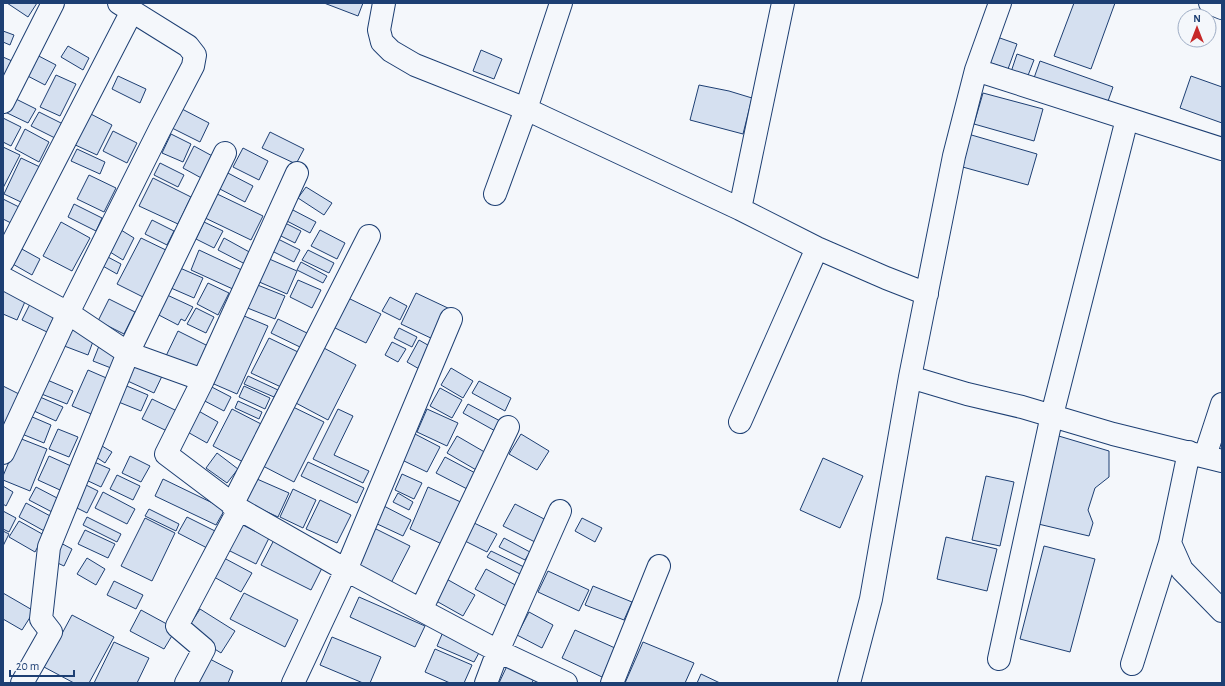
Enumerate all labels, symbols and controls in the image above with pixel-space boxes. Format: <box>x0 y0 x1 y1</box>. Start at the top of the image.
north arrow <box>1177 8 1217 48</box>
text: N <box>1193 13 1201 24</box>
scale bar <box>10 652 74 678</box>
text: 20 m <box>16 660 39 672</box>

